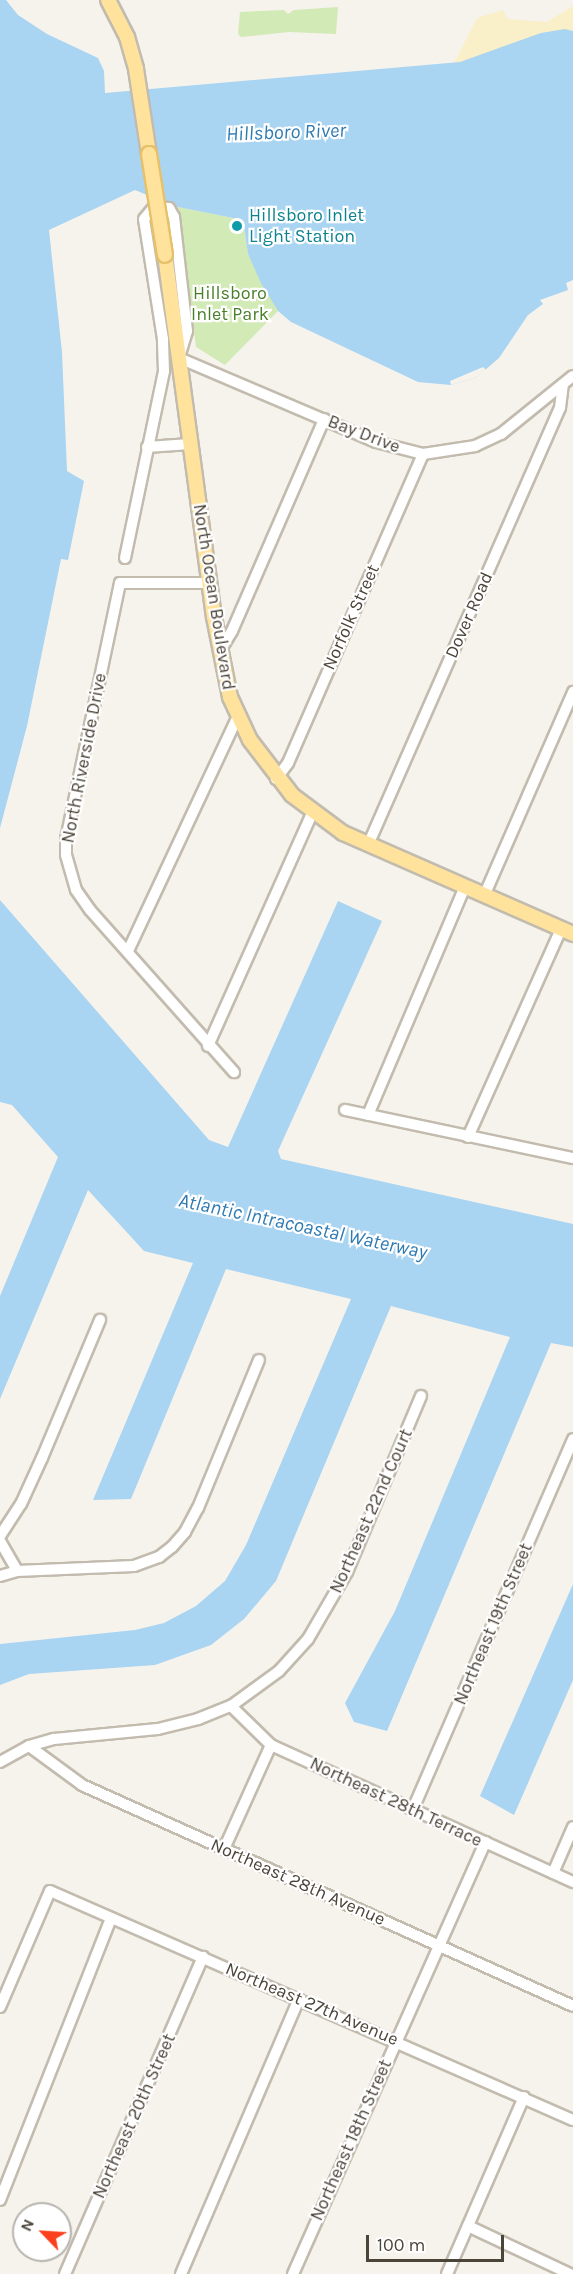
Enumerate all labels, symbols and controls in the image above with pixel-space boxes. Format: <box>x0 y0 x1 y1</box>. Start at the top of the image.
water label: Hillsboro River <box>226 118 346 146</box>
place label: Hillsboro Inlet Light Station <box>249 205 364 248</box>
marker: Hillsboro Inlet Light Station <box>230 219 244 233</box>
park label: Hillsboro Inlet Park <box>191 283 269 326</box>
street label: Bay Drive <box>325 410 403 458</box>
street label: North Ocean Boulevard <box>189 502 239 692</box>
street label: Norfolk Street <box>318 561 384 673</box>
street label: Dover Road <box>440 568 498 662</box>
street label: North Riverside Drive <box>57 671 111 845</box>
water label: Atlantic Intracoastal Waterway <box>177 1188 429 1264</box>
street label: Northeast 22nd Court <box>325 1425 417 1597</box>
street label: Northeast 19th Street <box>449 1540 537 1708</box>
street label: Northeast 28th Terrace <box>306 1753 486 1851</box>
street label: Northeast 28th Avenue <box>207 1834 389 1930</box>
street label: Northeast 27th Avenue <box>222 1958 402 2050</box>
street label: Northeast 20th Street <box>88 2030 180 2202</box>
street label: Northeast 18th Street <box>306 2056 396 2224</box>
north arrow <box>12 2202 72 2262</box>
text: N <box>16 2216 38 2234</box>
scale bar <box>369 2223 507 2261</box>
text: 100 m <box>377 2234 425 2256</box>

